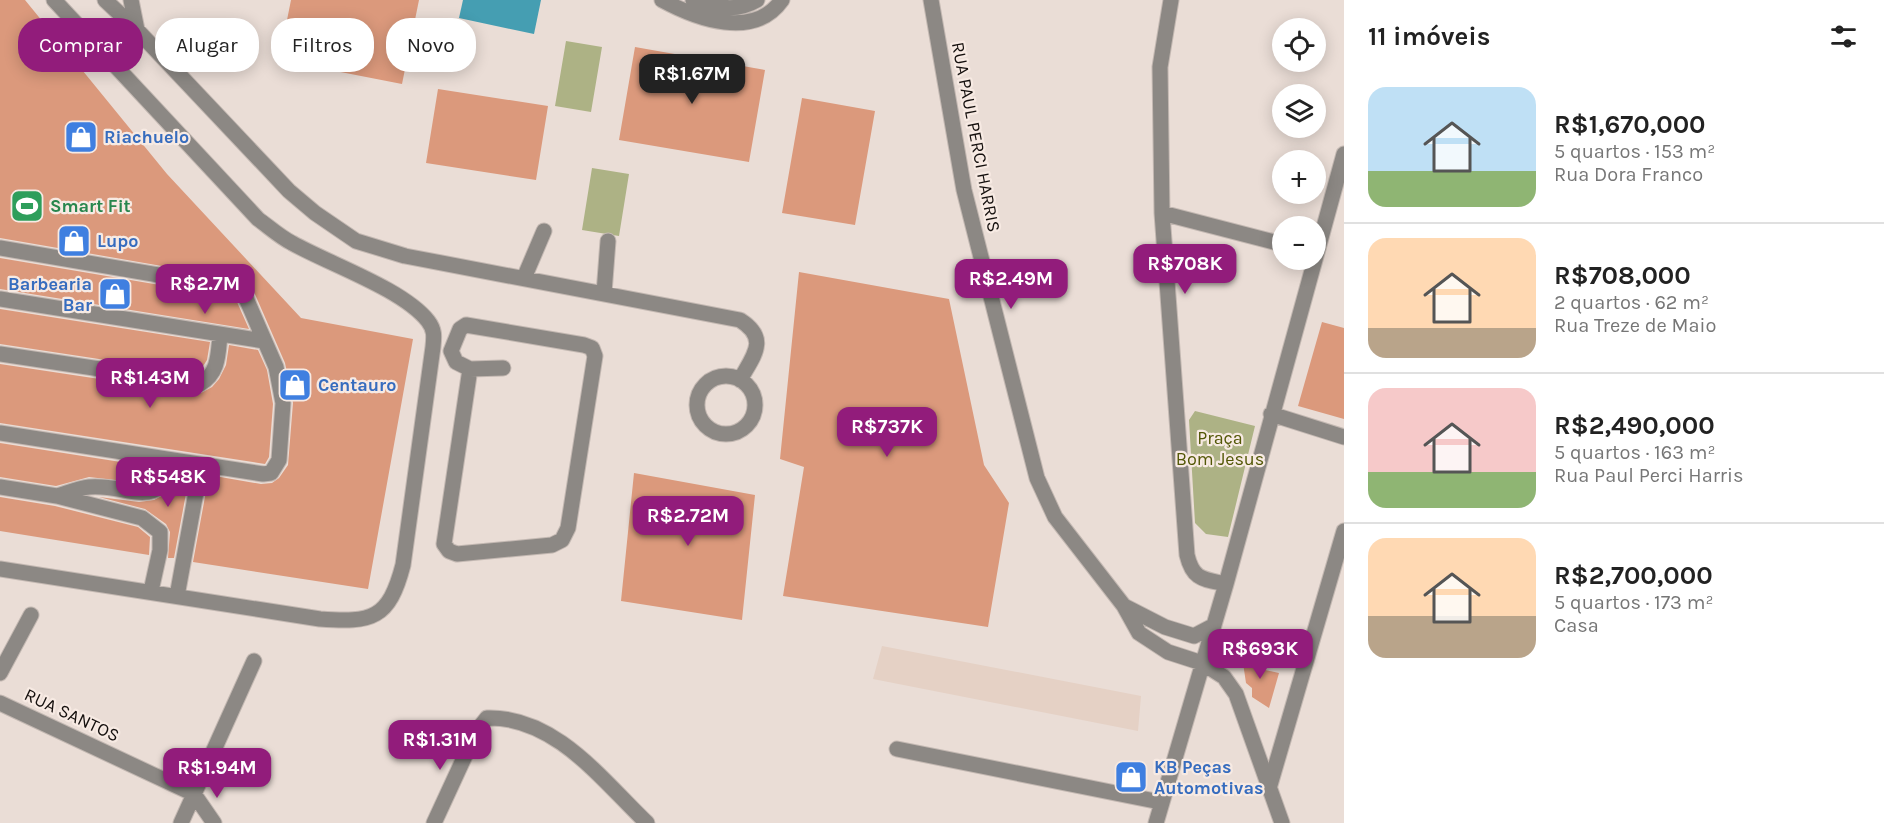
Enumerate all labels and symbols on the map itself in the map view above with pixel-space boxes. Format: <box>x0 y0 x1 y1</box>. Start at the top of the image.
street label: RUA PAUL PERCI HARRIS <box>947 40 1005 234</box>
pin: R$1.67M <box>637 54 747 105</box>
shop icon: Riachuelo <box>63 119 99 155</box>
place label: Riachuelo <box>104 126 189 148</box>
sports icon: Smart Fit <box>9 188 45 224</box>
place label: Smart Fit <box>50 195 131 217</box>
shop icon: Lupo <box>56 223 92 259</box>
place label: Lupo <box>97 230 138 252</box>
pin: R$708K <box>1136 244 1234 295</box>
pin: R$2.49M <box>956 259 1066 310</box>
pin: R$2.7M <box>156 264 254 315</box>
place label: Barbearia Bar <box>8 273 92 316</box>
shop icon: Barbearia Bar <box>97 276 133 312</box>
pin: R$1.43M <box>95 358 205 409</box>
shop icon: Centauro <box>277 367 313 403</box>
place label: Centauro <box>318 374 396 396</box>
pin: R$737K <box>838 407 936 458</box>
park label: Praça Bom Jesus <box>1176 427 1264 470</box>
pin: R$548K <box>119 457 217 508</box>
pin: R$2.72M <box>633 496 743 547</box>
pin: R$693K <box>1211 629 1309 680</box>
street label: RUA SANTOS <box>21 683 123 747</box>
pin: R$1.31M <box>385 720 495 771</box>
pin: R$1.94M <box>162 748 272 799</box>
place label: KB Peças Automotivas <box>1154 756 1263 799</box>
shop icon: KB Peças Automotivas <box>1113 759 1149 795</box>

